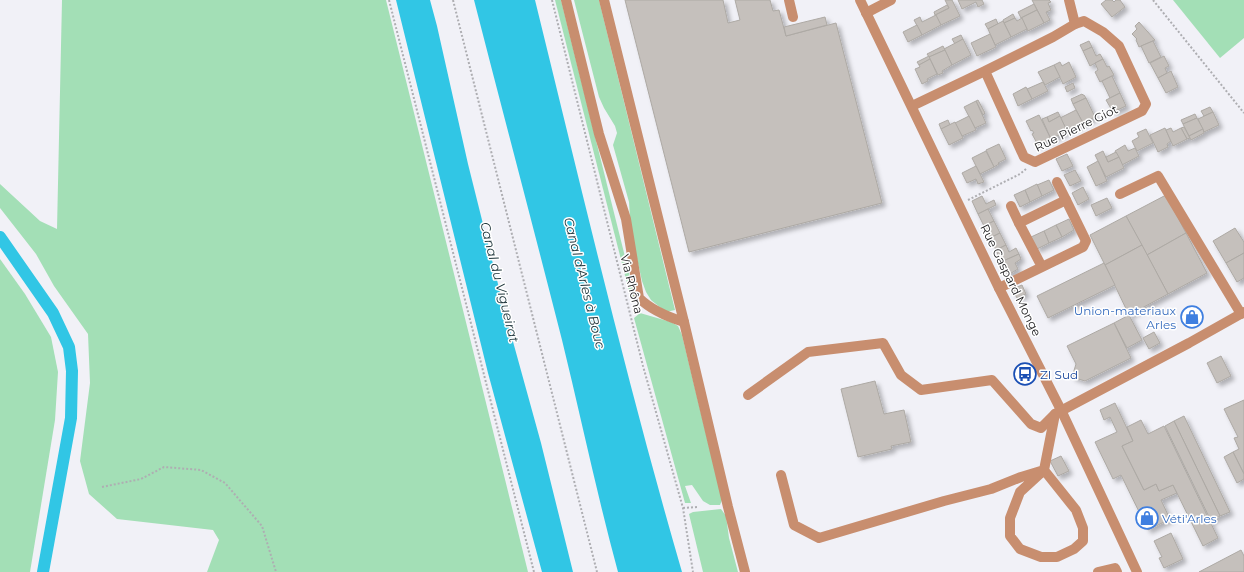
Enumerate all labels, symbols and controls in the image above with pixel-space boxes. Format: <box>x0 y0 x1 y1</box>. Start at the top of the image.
street label: Rue Pierre Giot <box>1032 101 1120 155</box>
water label: Canal d'Arles à Bouc <box>561 216 609 351</box>
water label: Canal du Vigueirat <box>477 220 523 345</box>
street label: Rue Gaspard Monge <box>977 221 1045 339</box>
street label: Via Rhôna <box>617 253 647 315</box>
place label: Union-materiaux Arles <box>1074 303 1177 332</box>
shop icon: Union-materiaux Arles <box>1179 304 1205 330</box>
bus stop icon: ZI Sud <box>1012 361 1038 387</box>
place label: ZI Sud <box>1040 367 1078 382</box>
shop icon: Véti'Arles <box>1134 505 1160 531</box>
place label: Véti'Arles <box>1162 511 1217 526</box>

